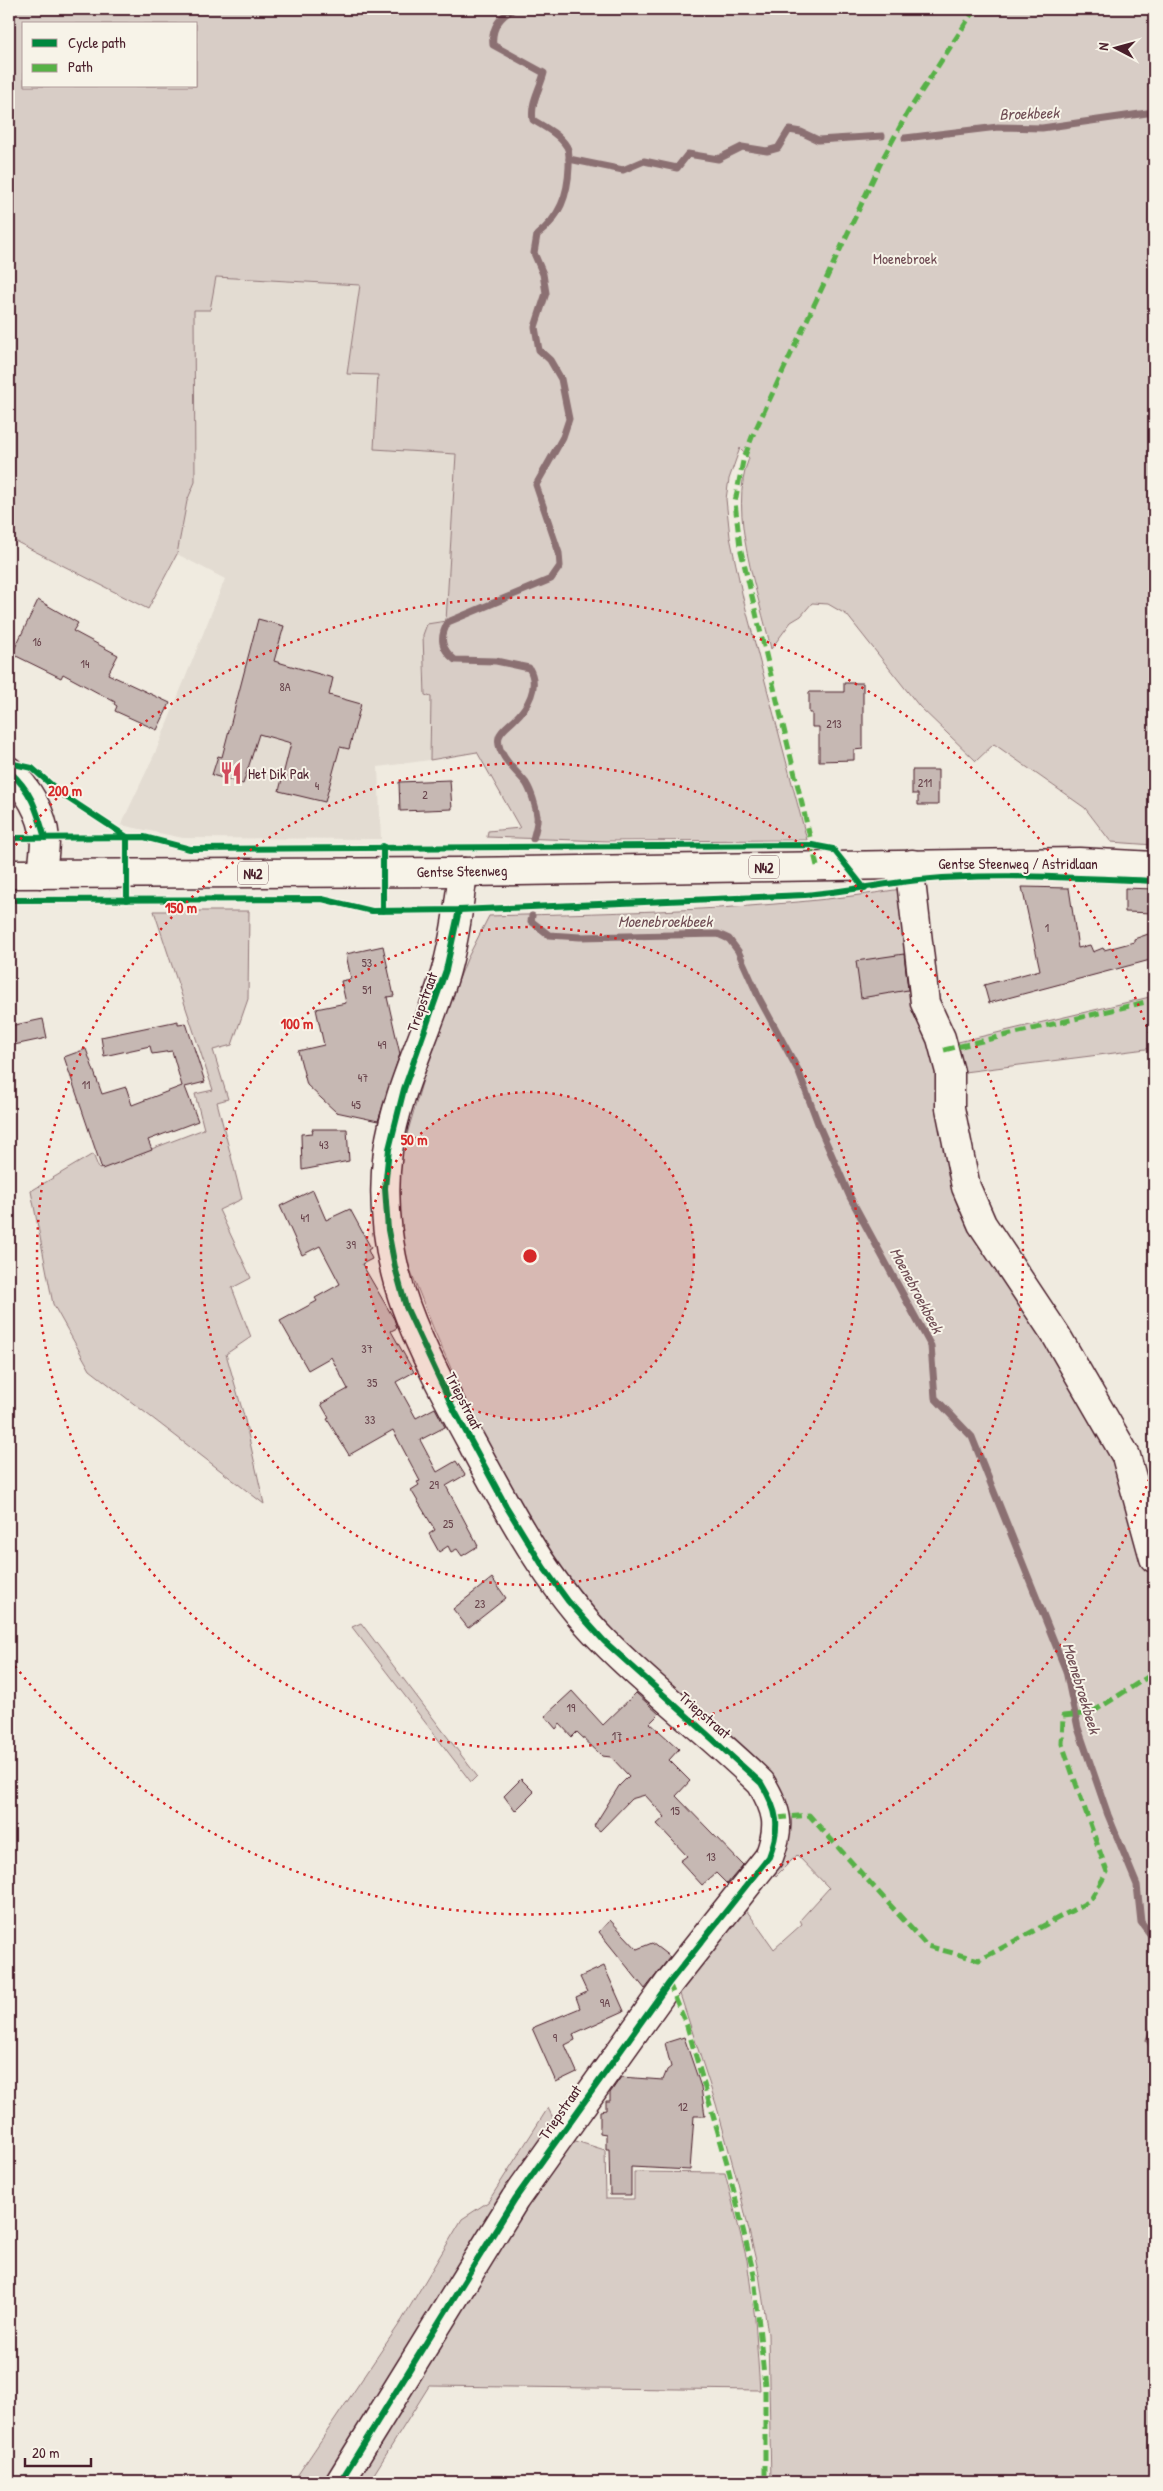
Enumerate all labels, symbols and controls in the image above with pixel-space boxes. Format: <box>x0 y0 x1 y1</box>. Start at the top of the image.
legend <box>22 22 198 88</box>
north arrow <box>1090 22 1140 72</box>
text: Cycle path <box>68 32 126 53</box>
text: N <box>1093 41 1112 51</box>
text: Path <box>68 56 93 77</box>
water label: Broekbeek <box>999 101 1061 125</box>
park label: Moenebroek <box>873 248 937 269</box>
house number: 16 <box>32 633 42 650</box>
house number: 14 <box>81 655 90 672</box>
house number: 8A <box>279 678 291 695</box>
house number: 213 <box>826 715 842 732</box>
restaurant icon: Het Dik Pak <box>218 760 244 786</box>
place label: Het Dik Pak <box>248 763 309 784</box>
house number: 211 <box>918 774 932 791</box>
house number: 4 <box>315 777 320 794</box>
text: 200 m <box>48 780 82 801</box>
house number: 2 <box>422 786 428 803</box>
street label: Gentse Steenweg / Astridlaan <box>938 853 1098 874</box>
road number: N42 <box>749 856 779 879</box>
street label: Gentse Steenweg <box>416 860 508 882</box>
road number: N42 <box>238 861 268 884</box>
text: 150 m <box>165 897 197 918</box>
water label: Moenebroekbeek <box>618 910 713 932</box>
house number: 1 <box>1045 919 1049 936</box>
house number: 53 <box>362 954 372 971</box>
street label: Triepstraat <box>401 968 443 1035</box>
house number: 51 <box>362 981 372 998</box>
text: 100 m <box>281 1013 313 1034</box>
house number: 49 <box>378 1036 387 1053</box>
house number: 47 <box>358 1069 368 1086</box>
house number: 11 <box>82 1076 90 1093</box>
house number: 45 <box>351 1096 361 1113</box>
text: 50 m <box>401 1129 427 1150</box>
house number: 43 <box>319 1136 329 1153</box>
house number: 41 <box>301 1209 309 1226</box>
house number: 39 <box>346 1236 356 1253</box>
water label: Moenebroekbeek <box>885 1243 949 1338</box>
centre of rings <box>521 1247 539 1265</box>
house number: 37 <box>361 1340 373 1357</box>
street label: Triepstraat <box>441 1369 488 1434</box>
house number: 35 <box>367 1374 377 1391</box>
house number: 33 <box>365 1411 375 1428</box>
house number: 29 <box>429 1476 440 1493</box>
house number: 25 <box>443 1515 453 1532</box>
house number: 23 <box>475 1595 486 1612</box>
water label: Moenebroekbeek <box>1058 1640 1107 1738</box>
street label: Triepstraat <box>675 1687 736 1744</box>
house number: 19 <box>567 1699 576 1716</box>
house number: 17 <box>612 1727 622 1744</box>
house number: 15 <box>670 1802 680 1819</box>
house number: 13 <box>706 1848 716 1865</box>
house number: 9A <box>600 1994 610 2011</box>
house number: 9 <box>553 2029 558 2046</box>
street label: Triepstraat <box>534 2080 587 2143</box>
house number: 12 <box>678 2098 688 2115</box>
scale bar <box>25 2436 91 2468</box>
text: 20 m <box>32 2442 59 2463</box>

